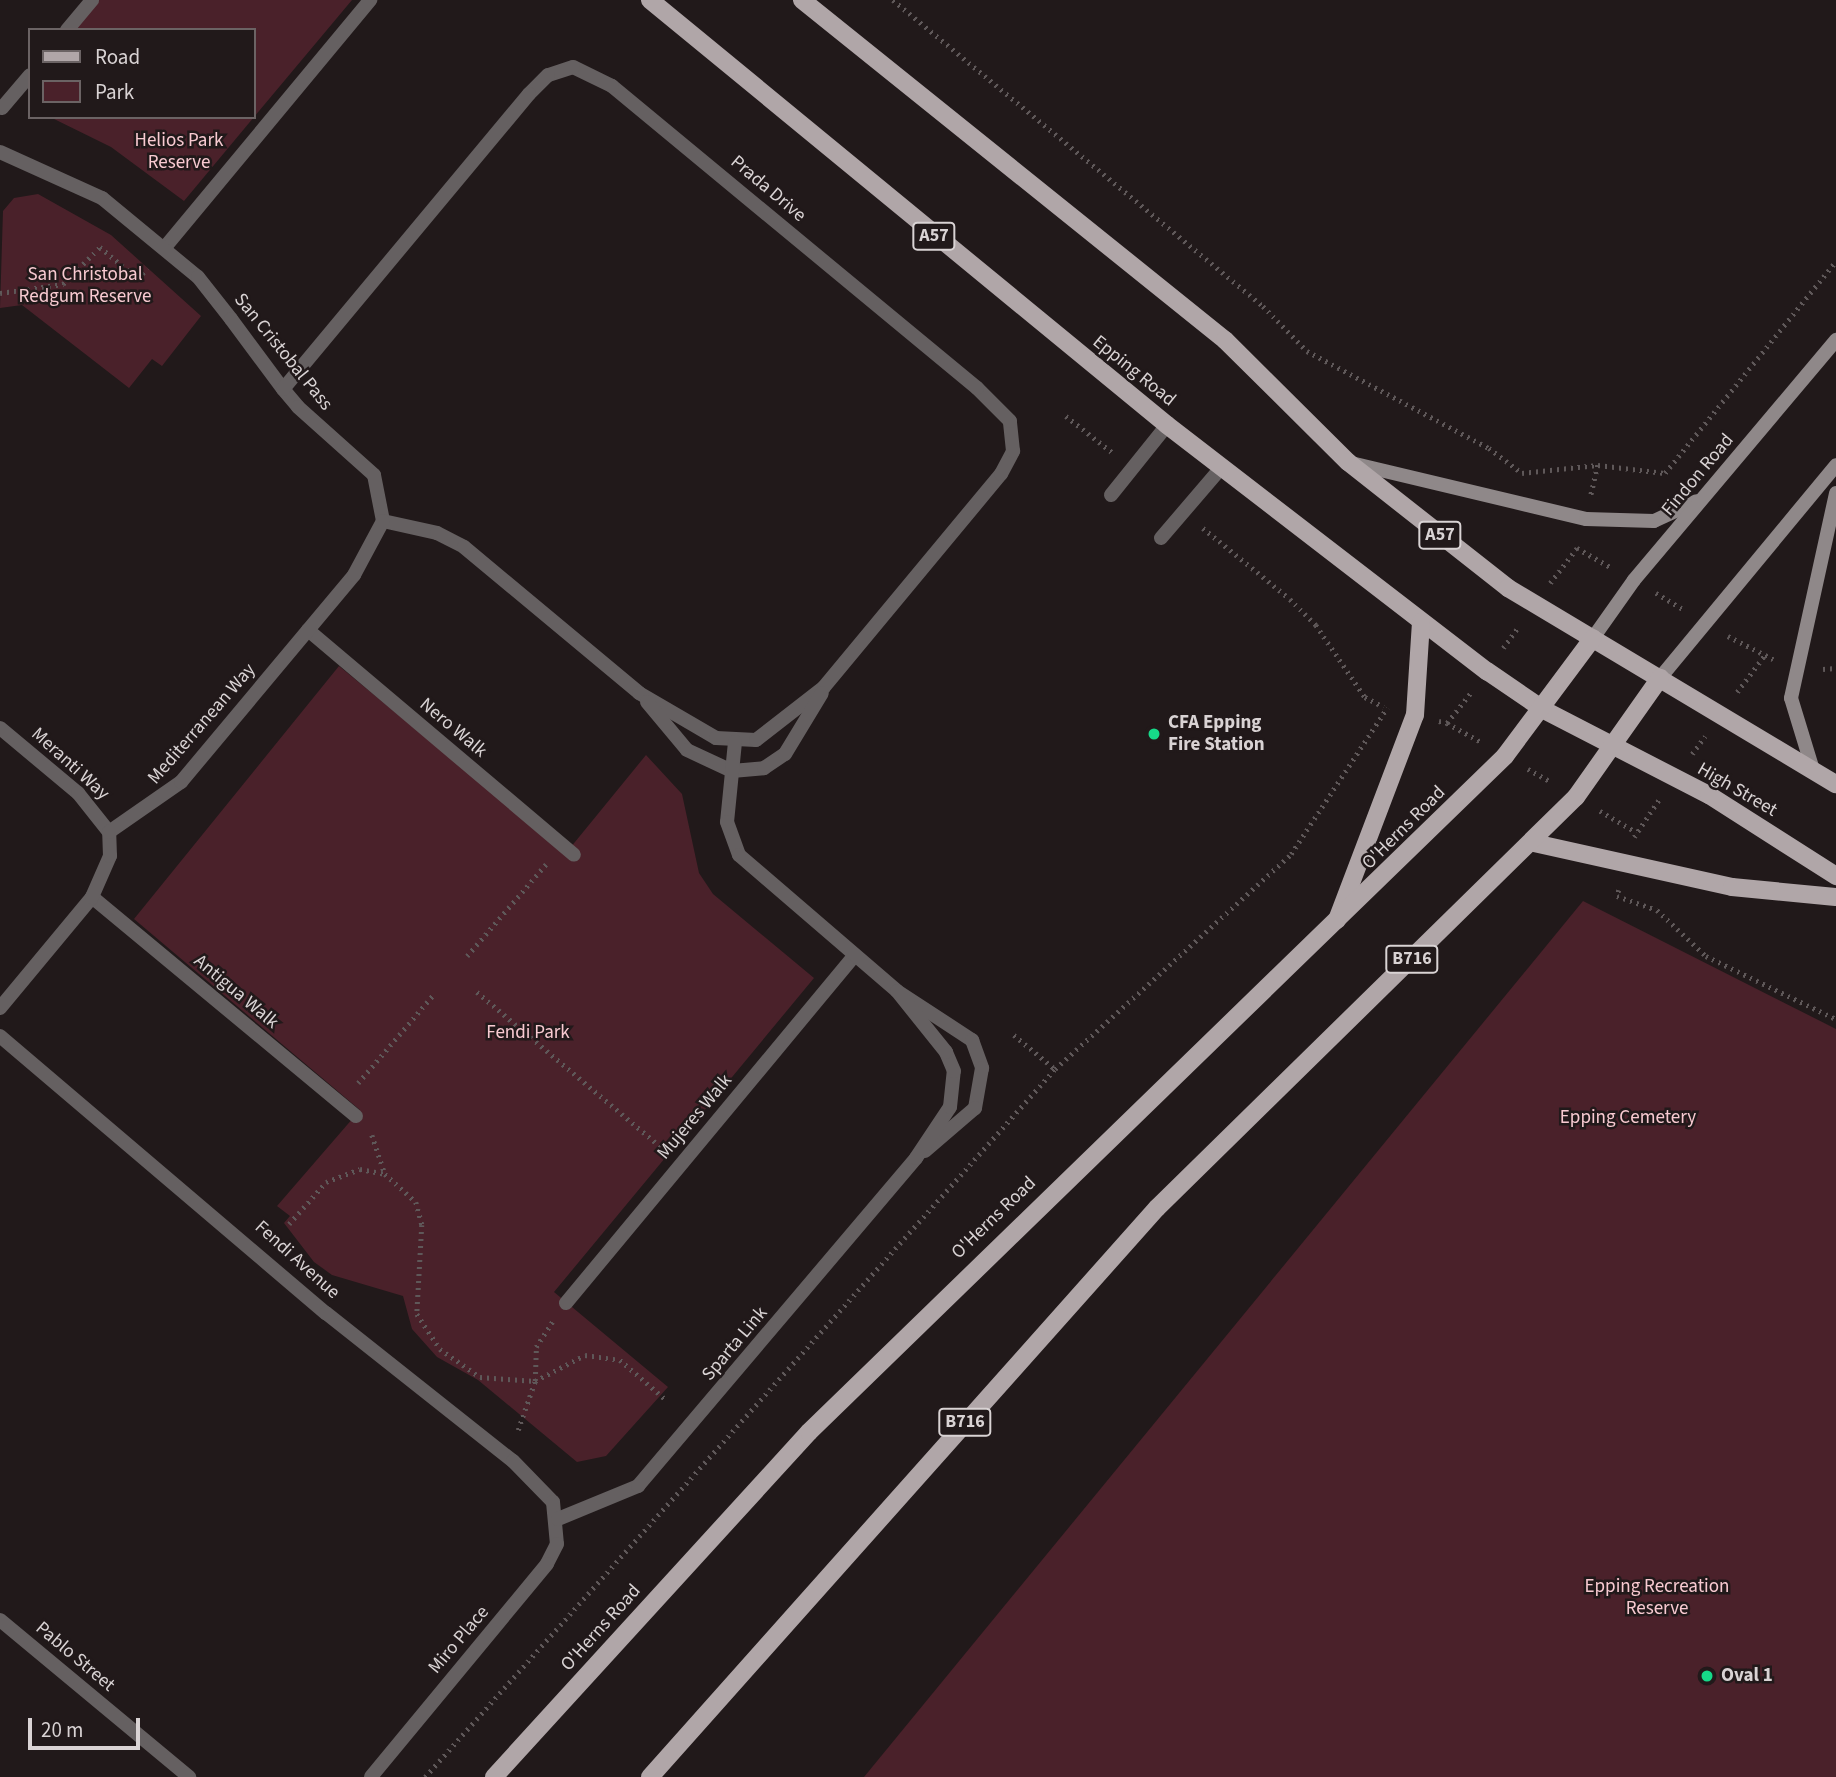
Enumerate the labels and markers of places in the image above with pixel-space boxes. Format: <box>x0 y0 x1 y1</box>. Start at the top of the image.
place label: CFA Epping Fire Station <box>1168 712 1265 756</box>
marker: CFA Epping Fire Station <box>1146 726 1162 742</box>
place label: Oval 1 <box>1721 1665 1773 1687</box>
marker: Oval 1 <box>1699 1668 1715 1684</box>

